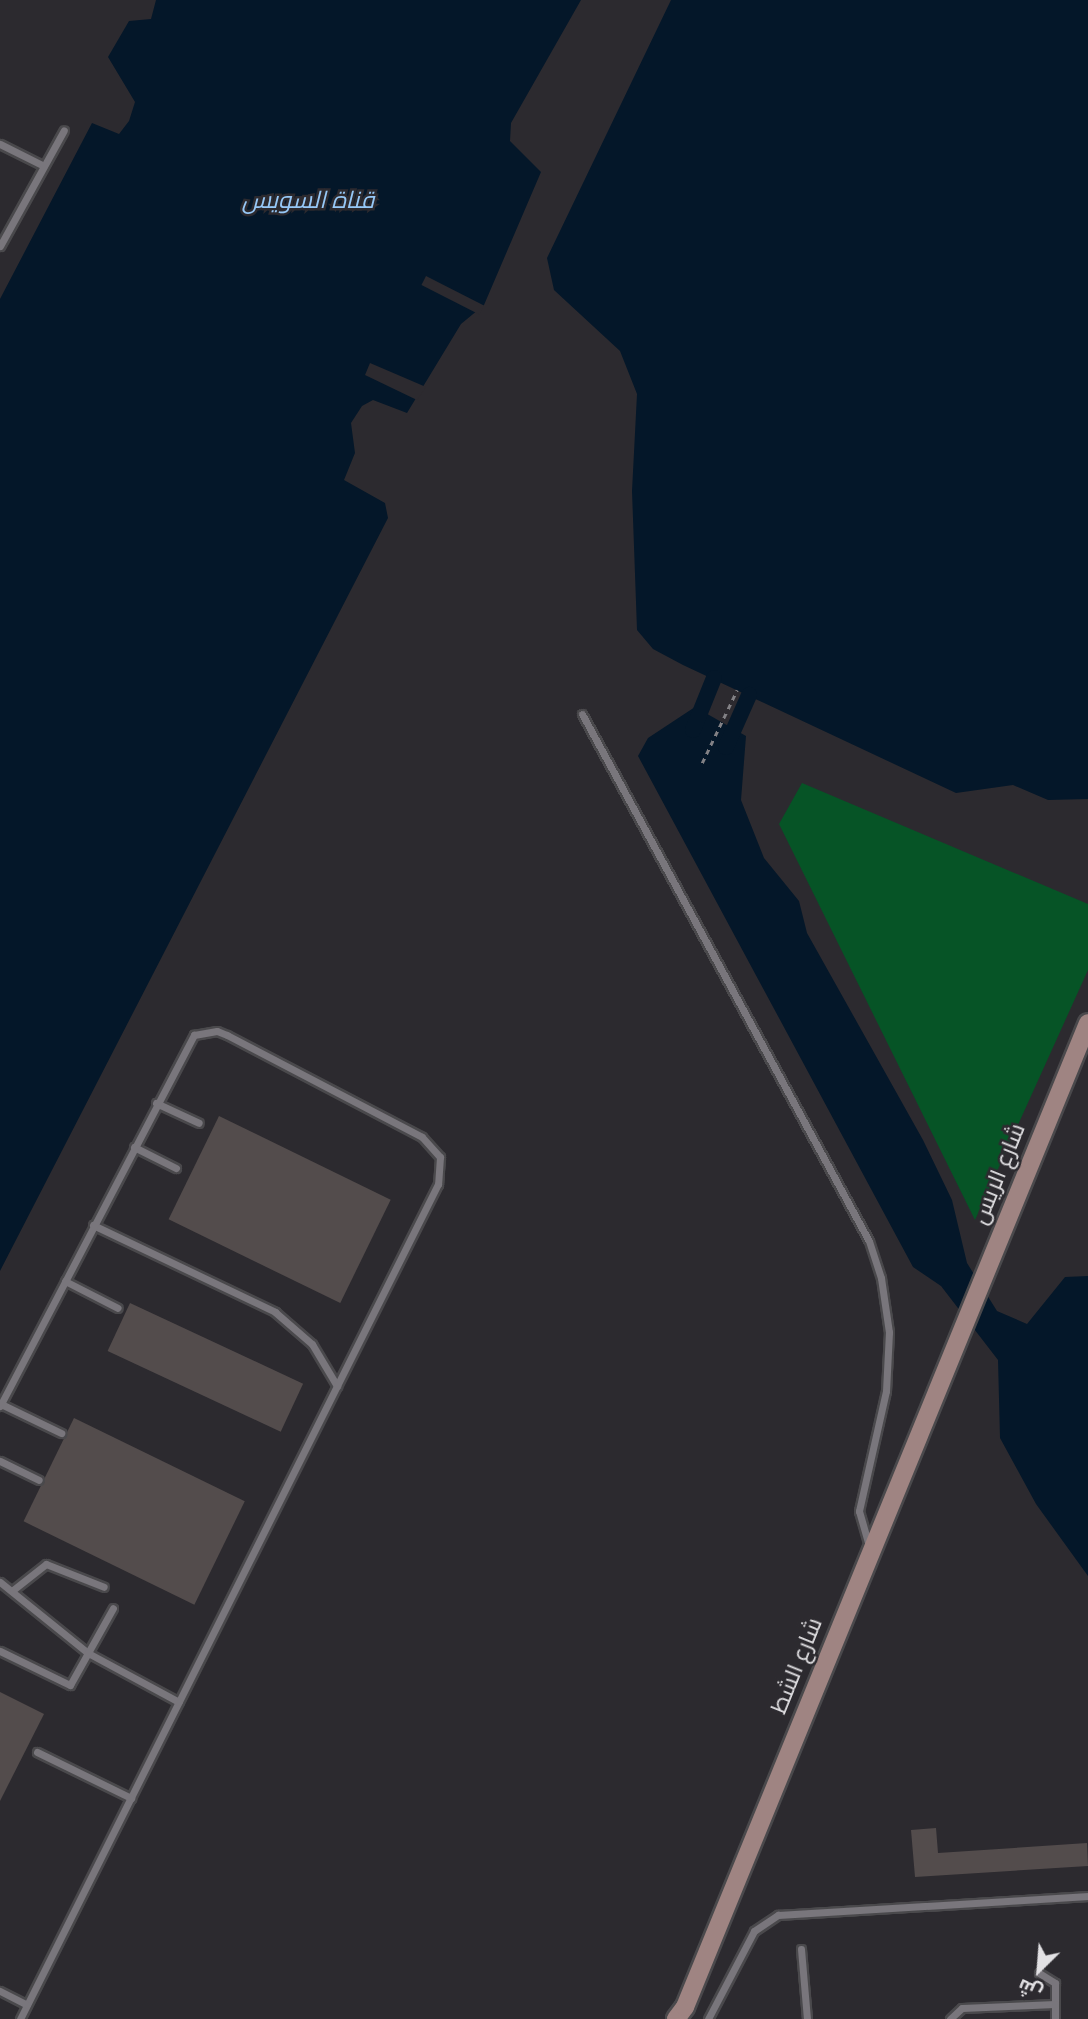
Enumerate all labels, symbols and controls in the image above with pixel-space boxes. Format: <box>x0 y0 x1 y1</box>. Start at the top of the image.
water label: قناة السويس <box>242 187 374 215</box>
street label: شارع الريس <box>966 1120 1032 1228</box>
street label: شارع الشط <box>765 1614 829 1718</box>
north arrow <box>1004 1935 1074 2005</box>
text: ش <box>1014 1975 1045 2004</box>

